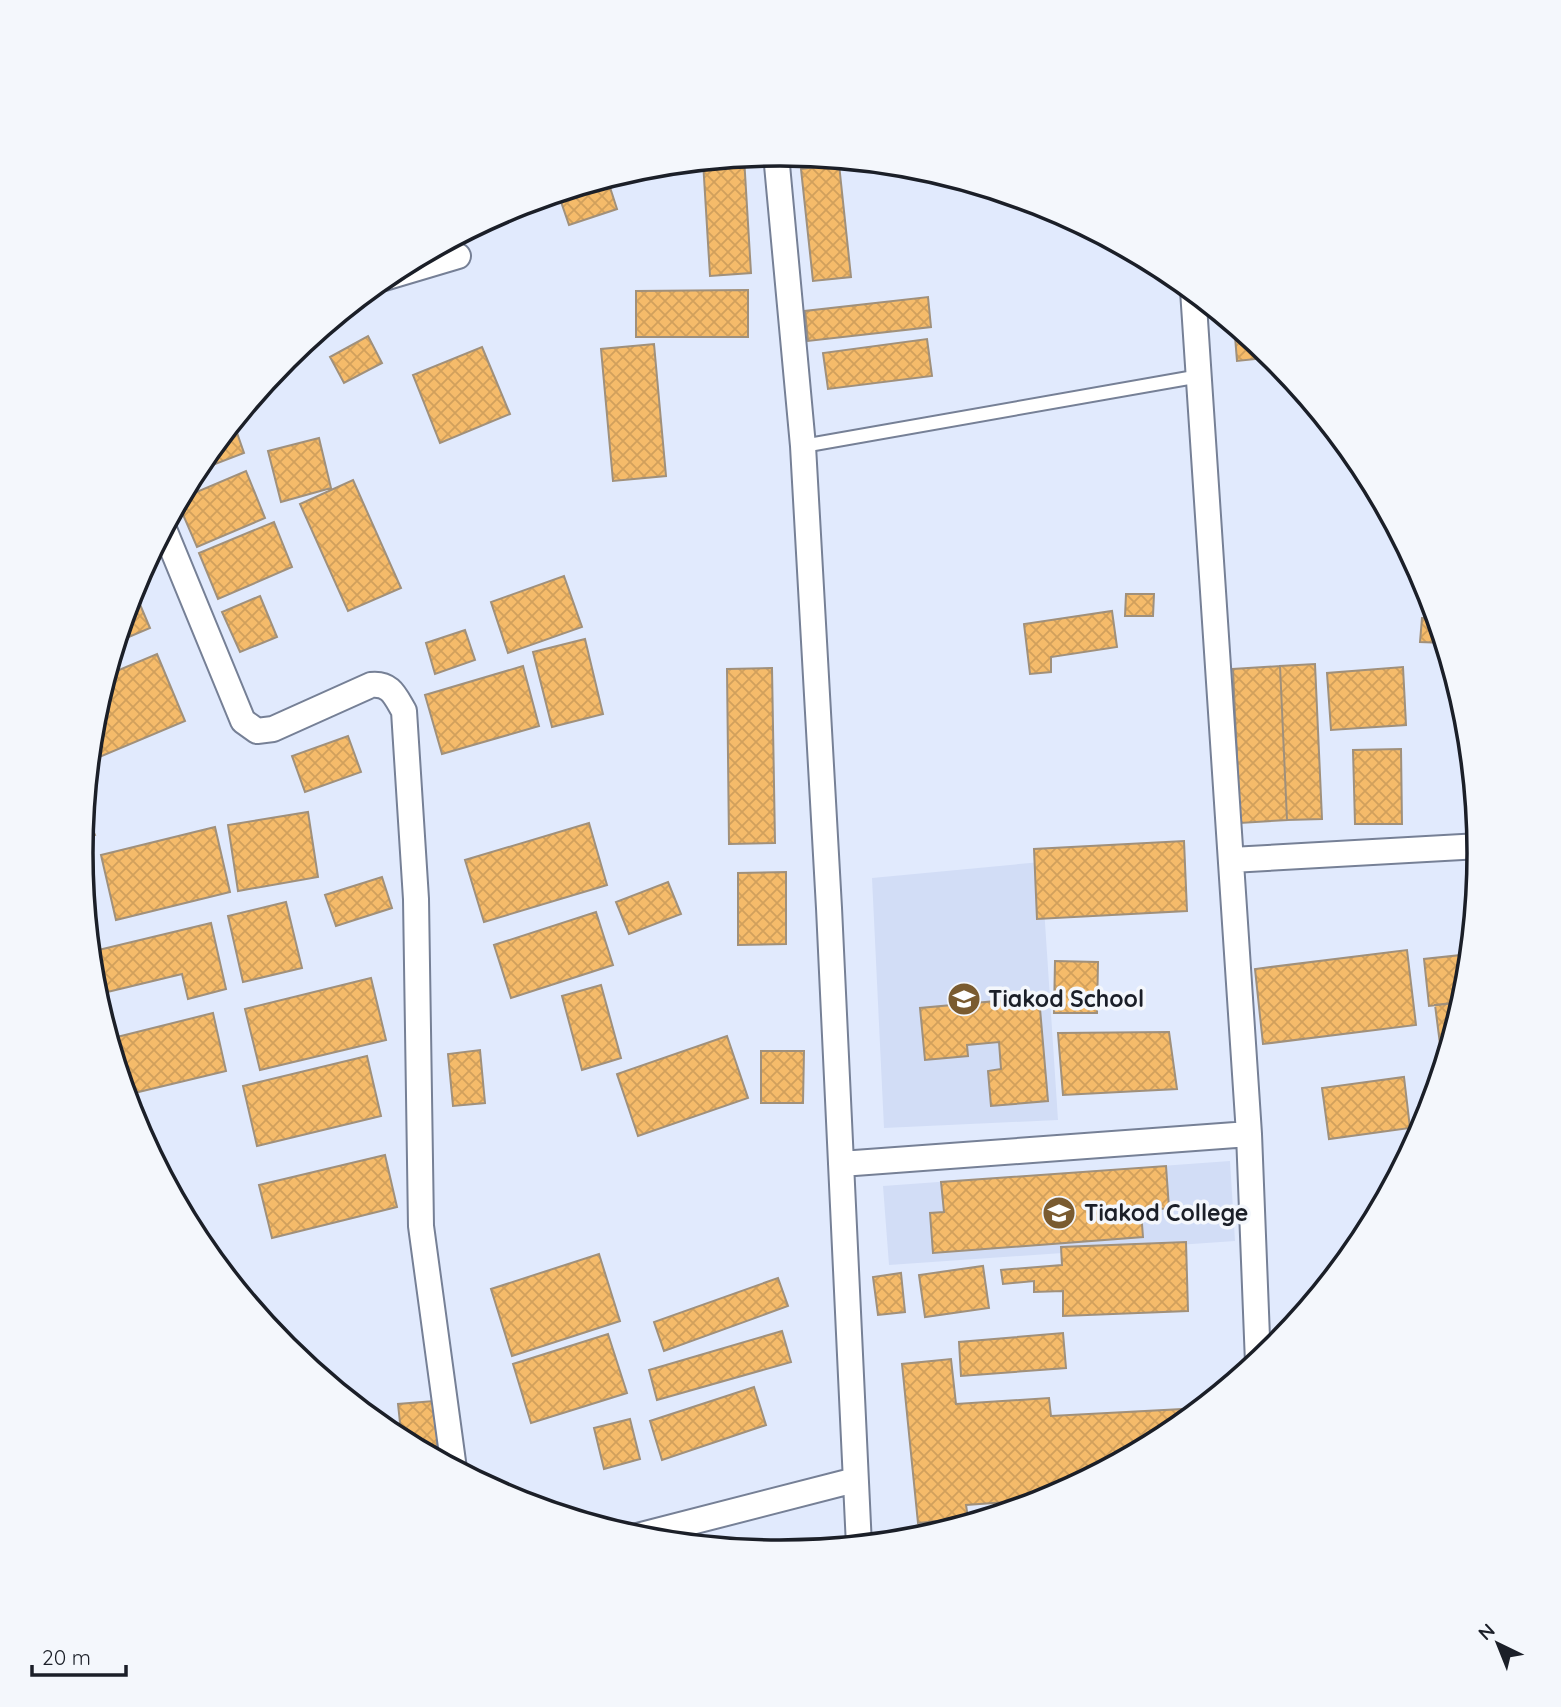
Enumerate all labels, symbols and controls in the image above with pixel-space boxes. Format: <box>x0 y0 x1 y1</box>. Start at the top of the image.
school or university icon: Tiakod School <box>945 980 983 1018</box>
place label: Tiakod School <box>988 984 1144 1013</box>
school or university icon: Tiakod College <box>1040 1194 1078 1232</box>
place label: Tiakod College <box>1084 1198 1248 1227</box>
north arrow <box>1463 1609 1533 1679</box>
text: N <box>1473 1618 1500 1645</box>
scale bar <box>32 1634 126 1678</box>
text: 20 m <box>42 1644 91 1670</box>

